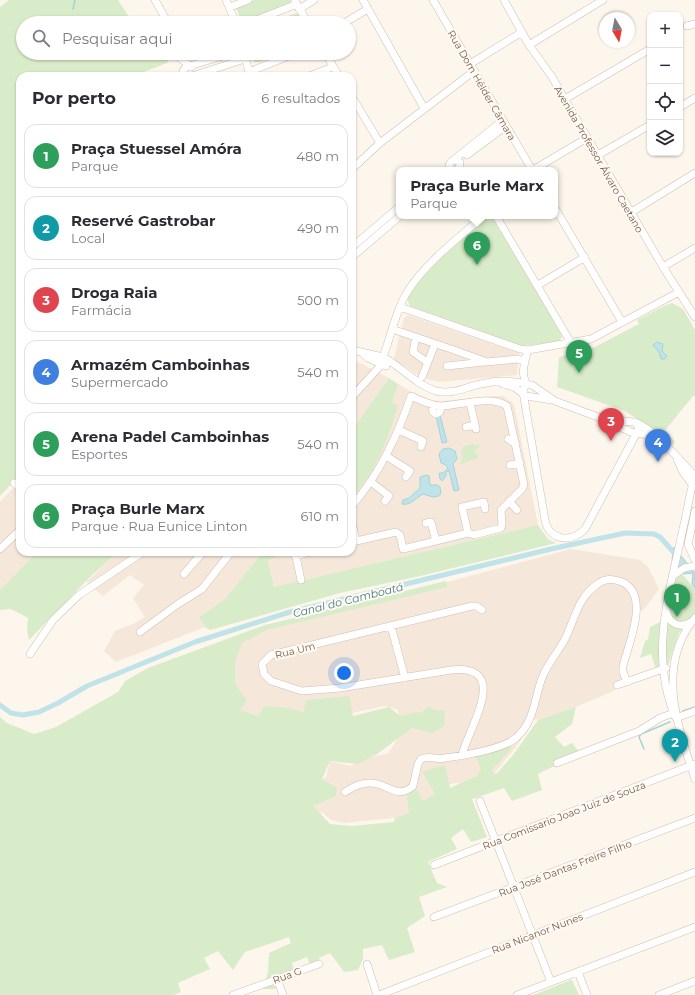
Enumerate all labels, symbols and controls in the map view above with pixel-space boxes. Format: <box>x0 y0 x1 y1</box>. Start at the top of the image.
north arrow <box>599 12 635 48</box>
map controls <box>647 12 683 156</box>
button: + <box>647 12 683 48</box>
search box <box>16 16 356 60</box>
icon: search <box>30 27 52 49</box>
street label: Rua Dom Hélder Câmara <box>445 28 519 143</box>
text: Pesquisar aqui <box>62 29 173 48</box>
button: − <box>647 48 683 84</box>
street label: Avenida Professor Álvaro Caetano <box>551 83 646 235</box>
button: locate <box>647 84 683 120</box>
text: Por perto <box>32 88 116 108</box>
text: 6 resultados <box>261 90 340 106</box>
button: layers <box>647 120 683 156</box>
text: Praça Stuessel Amóra <box>71 139 242 158</box>
text: 1 <box>43 148 49 164</box>
text: 480 m <box>296 148 339 164</box>
text: Parque <box>71 158 118 174</box>
popup <box>396 167 558 219</box>
text: Praça Burle Marx <box>410 176 544 195</box>
text: Parque <box>410 195 457 211</box>
text: Reservé Gastrobar <box>71 211 215 230</box>
text: 2 <box>42 220 50 236</box>
text: 490 m <box>297 220 339 236</box>
text: Local <box>71 230 105 246</box>
pin: 6 <box>464 232 490 265</box>
text: Droga Raia <box>71 283 158 302</box>
text: 3 <box>42 292 50 308</box>
text: 500 m <box>297 292 339 308</box>
text: Farmácia <box>71 302 132 318</box>
pin: 5 <box>566 340 592 373</box>
text: Armazém Camboinhas <box>71 355 250 374</box>
text: 4 <box>42 364 50 380</box>
text: 540 m <box>297 364 339 380</box>
text: Supermercado <box>71 374 168 390</box>
pin: 3 <box>598 408 624 441</box>
text: Arena Padel Camboinhas <box>71 427 269 446</box>
pin: 4 <box>645 429 671 462</box>
text: 5 <box>42 436 50 452</box>
text: 540 m <box>297 436 339 452</box>
text: Esportes <box>71 446 128 462</box>
text: Praça Burle Marx <box>71 499 205 518</box>
text: 6 <box>42 508 50 524</box>
text: 610 m <box>301 508 339 524</box>
text: Parque · Rua Eunice Linton <box>71 518 248 534</box>
water label: Canal do Camboatá <box>291 579 405 621</box>
pin: 1 <box>664 584 690 617</box>
street label: Rua Um <box>274 639 317 662</box>
your location <box>334 663 354 683</box>
pin: 2 <box>662 729 688 762</box>
street label: Rua Comissario Joao Juiz de Souza <box>481 778 648 853</box>
street label: Rua José Dantas Freire Filho <box>497 837 634 900</box>
street label: Rua Nicanor Nunes <box>490 910 585 957</box>
street label: Rua G <box>271 964 304 987</box>

